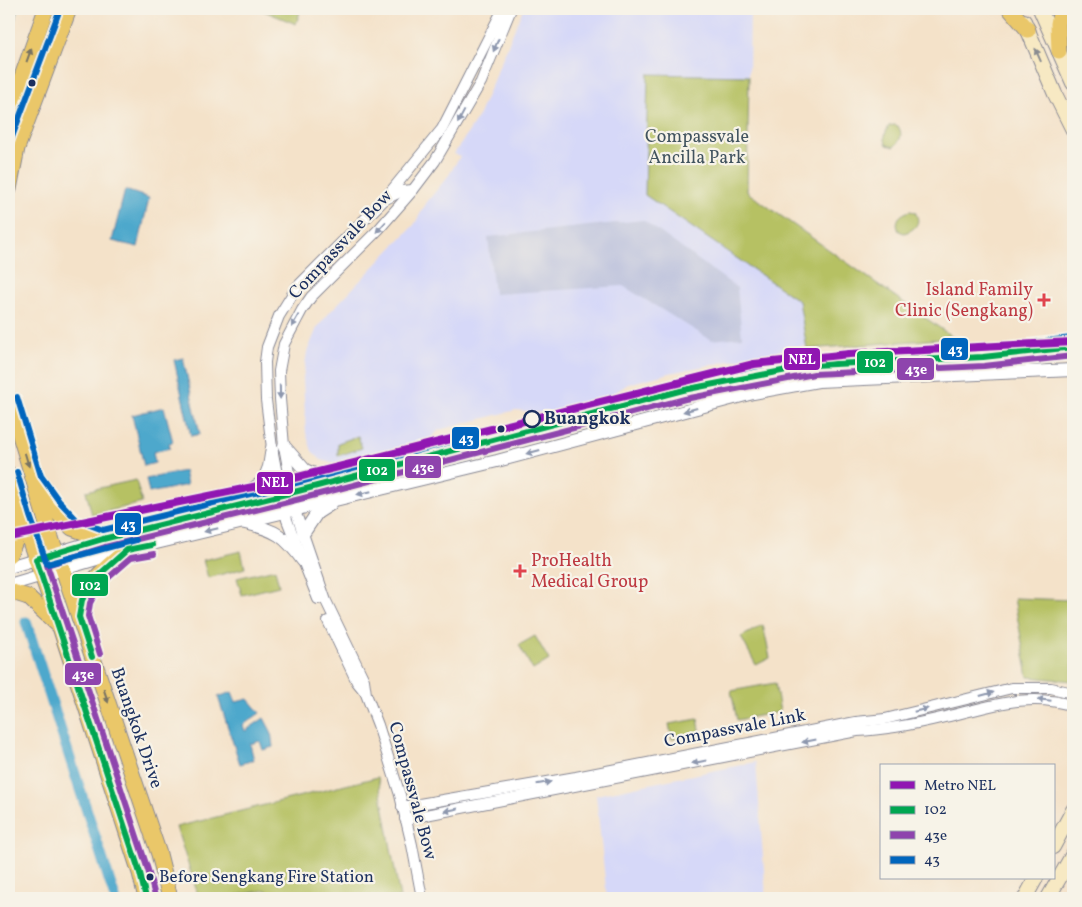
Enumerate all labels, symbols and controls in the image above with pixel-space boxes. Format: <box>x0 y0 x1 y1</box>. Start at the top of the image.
one-way arrow <box>492 38 499 53</box>
one-way arrow <box>26 47 34 62</box>
one-way arrow <box>1033 48 1041 62</box>
unlabelled marker <box>27 78 37 88</box>
one-way arrow <box>457 110 465 125</box>
park label: Compassvale Ancilla Park <box>645 125 749 171</box>
street label: Compassvale Bow <box>283 184 399 305</box>
one-way arrow <box>375 220 387 232</box>
place label: Island Family Clinic (Sengkang) <box>895 278 1033 324</box>
marker: Island Family Clinic (Sengkang) <box>1037 293 1051 307</box>
one-way arrow <box>291 315 300 328</box>
line badge: 43 <box>940 337 969 361</box>
text: 43 <box>947 341 963 360</box>
line badge: NEL <box>783 347 821 371</box>
line badge: 102 <box>856 350 894 374</box>
text: NEL <box>788 351 816 370</box>
text: 102 <box>864 354 886 373</box>
line badge: 43e <box>896 357 935 381</box>
text: 43e <box>905 361 927 380</box>
one-way arrow <box>276 385 284 401</box>
one-way arrow <box>682 406 698 414</box>
place label: Buangkok <box>544 407 630 432</box>
marker: Buangkok <box>523 410 541 428</box>
unlabelled marker <box>496 424 506 434</box>
line badge: 43 <box>451 426 480 450</box>
text: 43 <box>458 430 474 449</box>
one-way arrow <box>525 448 540 456</box>
one-way arrow <box>23 453 31 468</box>
line badge: 43e <box>404 455 442 479</box>
line badge: 102 <box>358 458 396 482</box>
text: 43e <box>412 459 434 478</box>
text: 102 <box>366 462 388 481</box>
line badge: NEL <box>256 471 294 495</box>
text: NEL <box>261 474 289 493</box>
one-way arrow <box>356 489 371 497</box>
line badge: 43 <box>114 512 142 536</box>
text: 43 <box>120 516 136 535</box>
one-way arrow <box>203 527 218 535</box>
place label: ProHealth Medical Group <box>531 549 648 595</box>
marker: ProHealth Medical Group <box>513 564 527 578</box>
line badge: 102 <box>71 573 109 597</box>
text: 102 <box>79 577 101 596</box>
line badge: 43e <box>64 662 102 686</box>
street label: Buangkok Drive <box>104 664 168 792</box>
text: 43e <box>72 666 94 685</box>
one-way arrow <box>102 689 110 704</box>
one-way arrow <box>980 690 995 698</box>
one-way arrow <box>1036 696 1052 704</box>
street label: Compassvale Link <box>662 703 808 755</box>
one-way arrow <box>914 706 929 714</box>
street label: Compassvale Bow <box>382 719 442 863</box>
one-way arrow <box>801 737 817 745</box>
one-way arrow <box>691 759 707 767</box>
legend <box>880 764 1054 880</box>
text: Metro NEL <box>924 776 996 797</box>
one-way arrow <box>536 778 552 786</box>
text: 102 <box>924 800 947 821</box>
one-way arrow <box>444 806 459 814</box>
text: 43e <box>924 826 947 847</box>
text: 43 <box>924 850 940 871</box>
place label: Before Sengkang Fire Station <box>159 866 374 889</box>
marker: Before Sengkang Fire Station <box>145 872 155 882</box>

